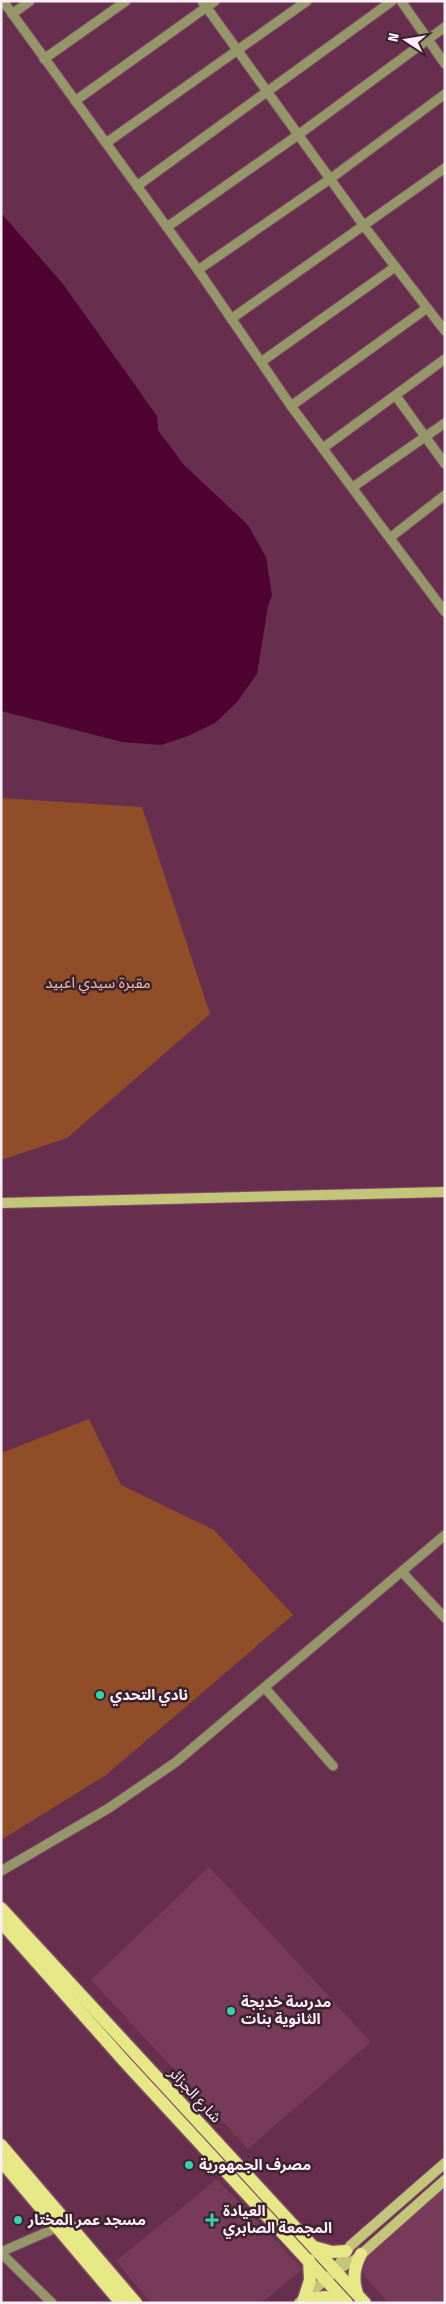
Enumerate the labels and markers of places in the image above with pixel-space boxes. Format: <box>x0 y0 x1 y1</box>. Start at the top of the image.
place label: نادي التحدي <box>110 1686 188 1706</box>
marker: نادي التحدي <box>94 1689 106 1701</box>
place label: مدرسة خديجة الثانوية بنات <box>241 1993 331 2028</box>
marker: مدرسة خديجة الثانوية بنات <box>225 2005 237 2017</box>
place label: مصرف الجمهورية <box>199 2156 311 2174</box>
marker: مصرف الجمهورية <box>183 2159 195 2171</box>
place label: العيادة المجمعة الصابري <box>223 2202 332 2239</box>
place label: مسجد عمر المختار <box>27 2211 146 2229</box>
marker: العيادة المجمعة الصابري <box>205 2213 219 2227</box>
marker: مسجد عمر المختار <box>12 2214 24 2226</box>

